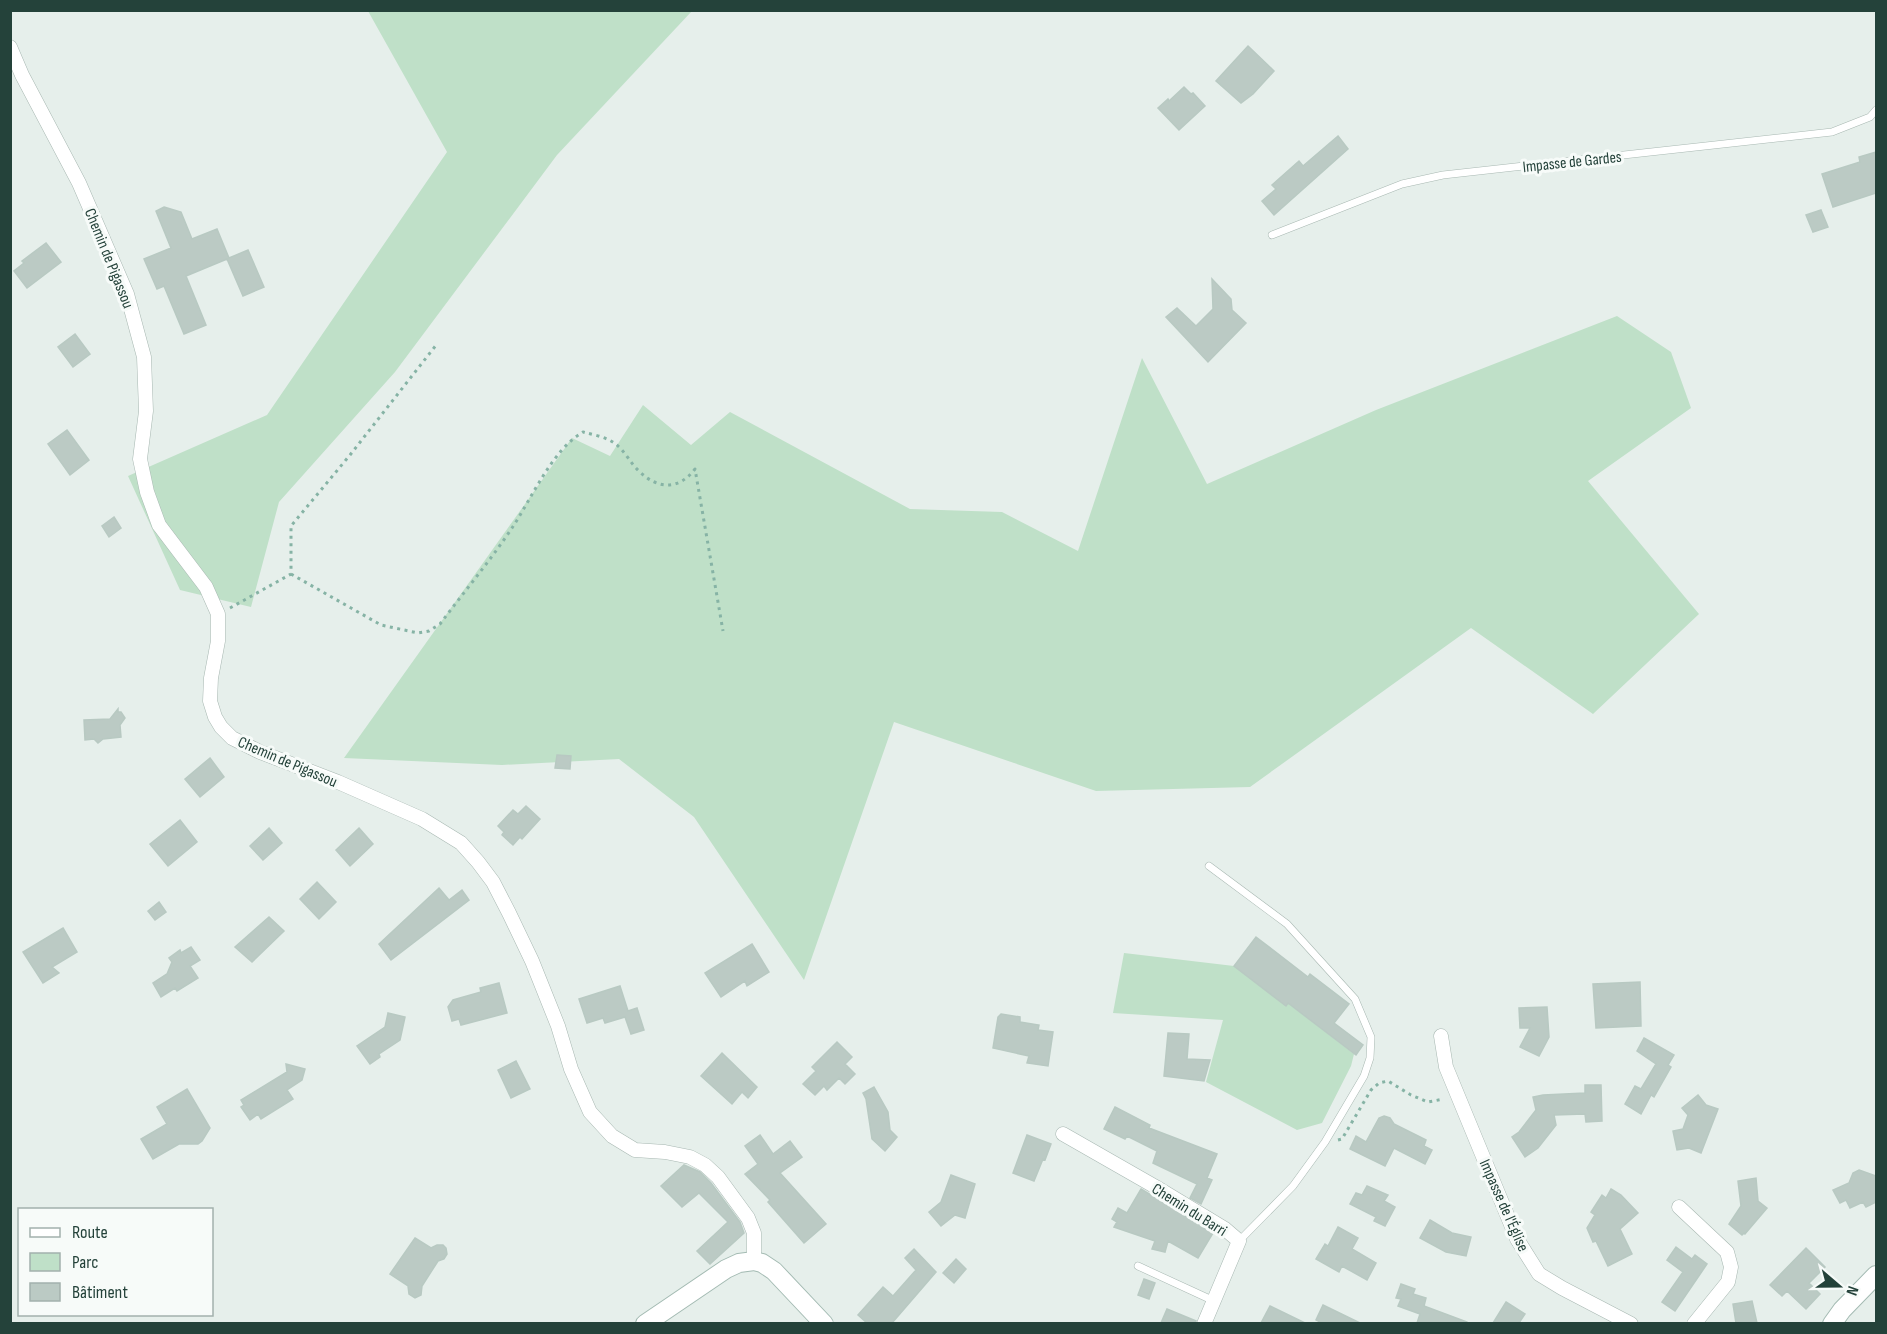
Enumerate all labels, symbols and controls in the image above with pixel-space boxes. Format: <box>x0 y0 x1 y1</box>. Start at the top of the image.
street label: Impasse de Gardes <box>1522 148 1623 177</box>
street label: Chemin de Pigassou <box>80 206 137 311</box>
street label: Chemin de Pigassou <box>235 733 340 792</box>
street label: Impasse de l'Église <box>1475 1156 1532 1255</box>
street label: Chemin du Barri <box>1148 1180 1230 1241</box>
legend <box>18 1208 213 1316</box>
text: Route <box>72 1222 108 1243</box>
text: Parc <box>72 1252 98 1273</box>
north arrow <box>1809 1256 1869 1316</box>
text: Bâtiment <box>72 1282 128 1303</box>
text: N <box>1841 1283 1862 1298</box>

